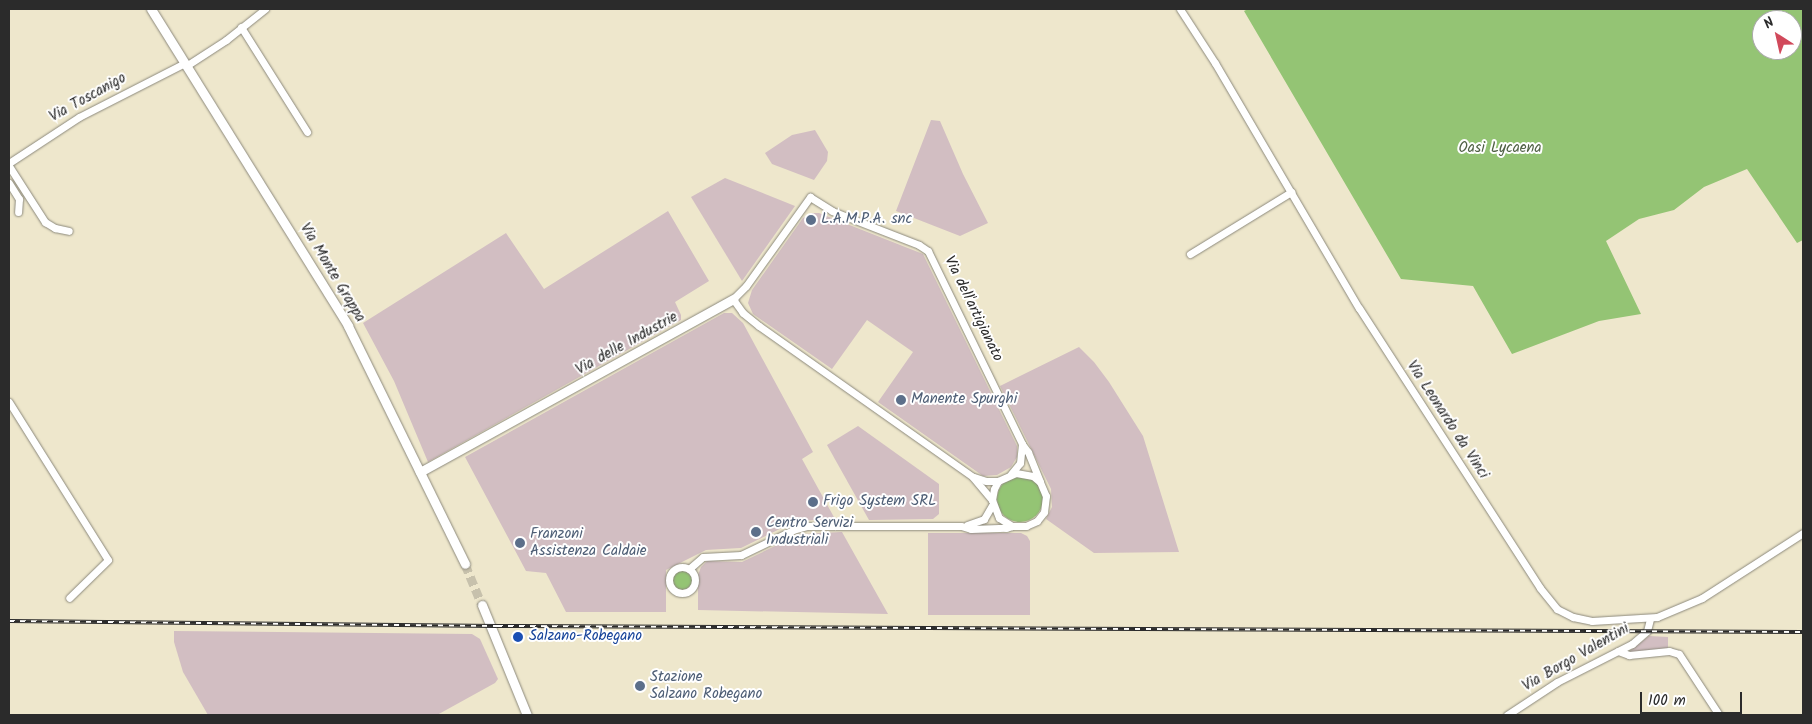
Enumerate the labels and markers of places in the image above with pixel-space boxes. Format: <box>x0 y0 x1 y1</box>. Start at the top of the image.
place label: L.A.M.P.A. snc <box>821 211 912 229</box>
marker: L.A.M.P.A. snc <box>805 214 817 226</box>
place label: Manente Spurghi <box>911 391 1017 409</box>
marker: Manente Spurghi <box>895 394 907 406</box>
place label: Frigo System SRL <box>823 493 936 511</box>
marker: Frigo System SRL <box>807 496 819 508</box>
place label: Centro Servizi Industriali <box>766 514 853 549</box>
place label: Franzoni Assistenza Caldaie <box>530 525 647 560</box>
marker: Centro Servizi Industriali <box>750 526 762 538</box>
marker: Franzoni Assistenza Caldaie <box>514 537 526 549</box>
place label: Salzano-Robegano <box>529 628 642 646</box>
marker: Salzano-Robegano <box>511 630 525 644</box>
place label: Stazione Salzano Robegano <box>650 668 762 703</box>
marker: Stazione Salzano Robegano <box>634 680 646 692</box>

